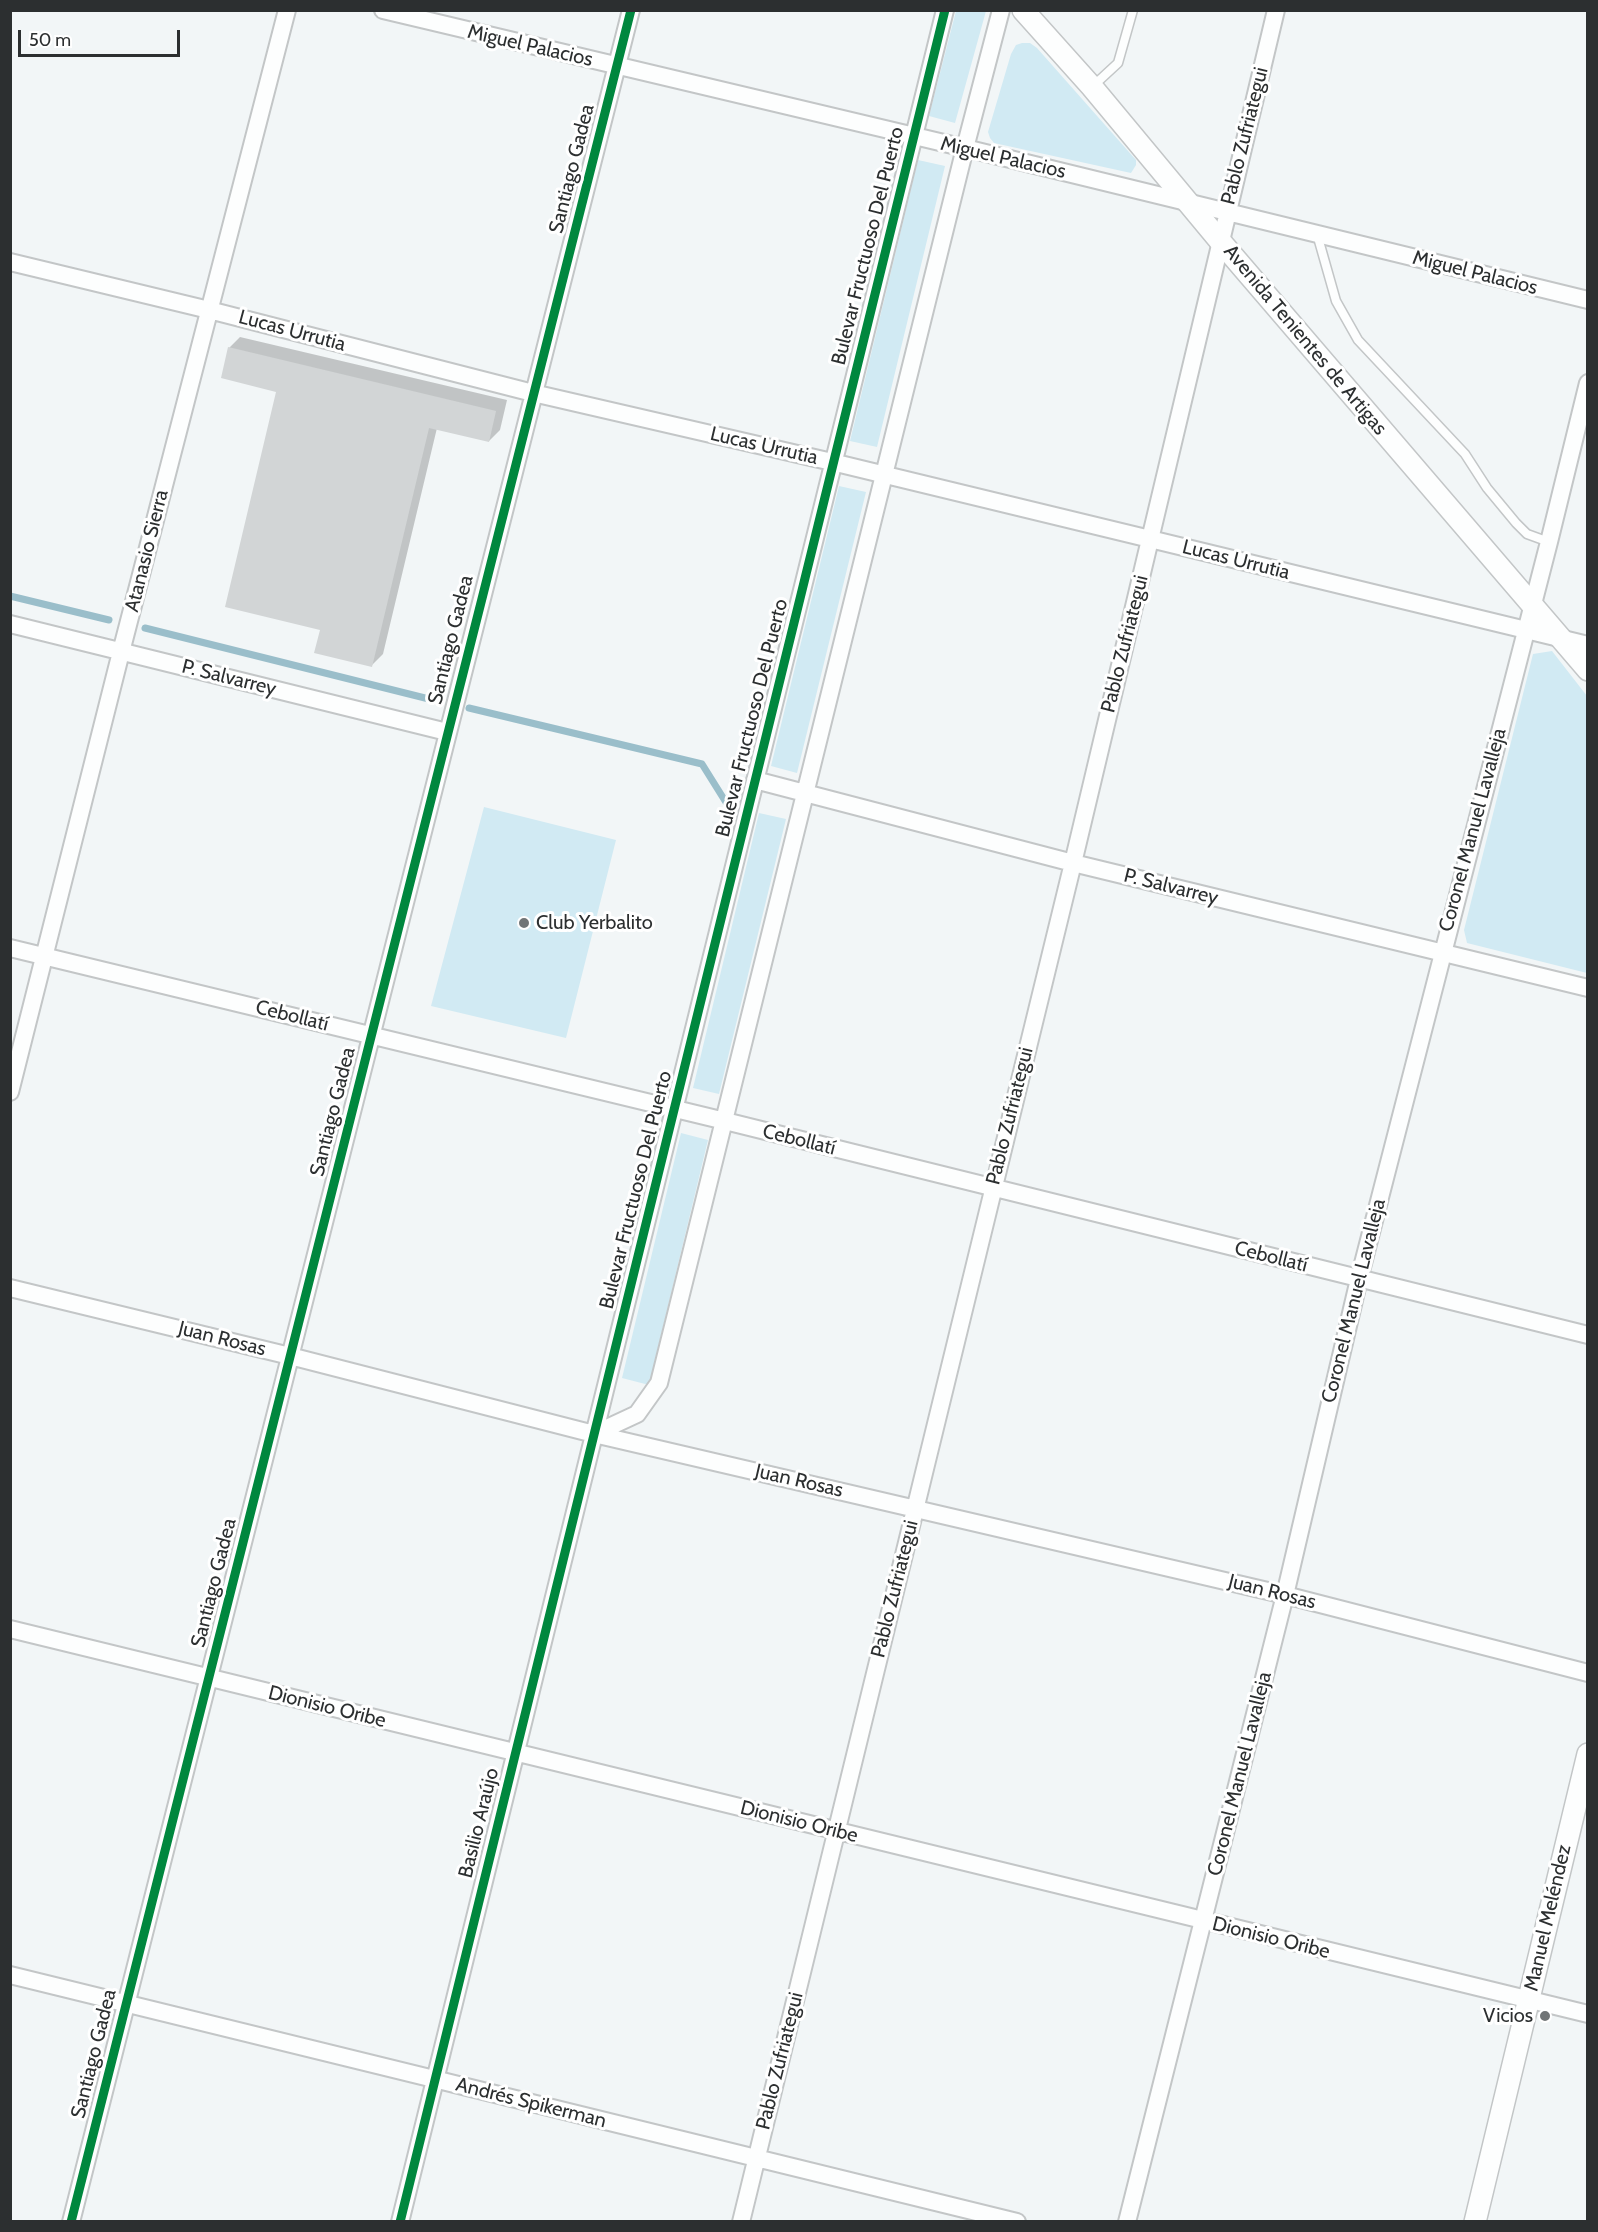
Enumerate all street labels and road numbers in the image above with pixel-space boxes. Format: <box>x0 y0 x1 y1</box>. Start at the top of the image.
street label: Miguel Palacios <box>465 20 595 72</box>
street label: Pablo Zufriategui <box>1216 65 1274 207</box>
street label: Santiago Gadea <box>544 102 600 236</box>
street label: Bulevar Fructuoso Del Puerto <box>827 124 909 368</box>
street label: Miguel Palacios <box>938 132 1068 184</box>
street label: Avenida Tenientes de Artigas <box>1218 240 1392 440</box>
street label: Miguel Palacios <box>1410 246 1540 300</box>
street label: Lucas Urrutia <box>236 305 348 357</box>
street label: Lucas Urrutia <box>708 422 820 470</box>
street label: Atanasio Sierra <box>120 487 174 615</box>
street label: Lucas Urrutia <box>1180 535 1292 585</box>
street label: Santiago Gadea <box>423 573 479 707</box>
street label: Pablo Zufriategui <box>1096 573 1154 715</box>
street label: Bulevar Fructuoso Del Puerto <box>711 596 793 840</box>
street label: P. Salvarrey <box>179 655 279 701</box>
street label: Coronel Manuel Lavalleja <box>1434 726 1512 934</box>
street label: P. Salvarrey <box>1121 864 1221 910</box>
street label: Cebollatí <box>253 995 331 1037</box>
street label: Santiago Gadea <box>305 1045 361 1179</box>
street label: Pablo Zufriategui <box>981 1045 1039 1187</box>
street label: Bulevar Fructuoso Del Puerto <box>595 1068 677 1312</box>
street label: Cebollatí <box>760 1119 838 1161</box>
street label: Coronel Manuel Lavalleja <box>1317 1196 1391 1406</box>
street label: Cebollatí <box>1232 1236 1310 1278</box>
street label: Juan Rosas <box>176 1317 268 1361</box>
street label: Juan Rosas <box>753 1459 845 1503</box>
street label: Santiago Gadea <box>186 1516 242 1650</box>
street label: Pablo Zufriategui <box>866 1518 924 1660</box>
street label: Juan Rosas <box>1226 1570 1318 1614</box>
street label: Coronel Manuel Lavalleja <box>1203 1669 1277 1879</box>
street label: Dionisio Oribe <box>266 1681 388 1733</box>
street label: Basilio Araújo <box>454 1766 504 1880</box>
street label: Dionisio Oribe <box>738 1796 860 1848</box>
street label: Manuel Meléndez <box>1519 1842 1577 1994</box>
street label: Dionisio Oribe <box>1210 1912 1332 1964</box>
street label: Santiago Gadea <box>66 1987 122 2121</box>
street label: Pablo Zufriategui <box>751 1990 809 2132</box>
street label: Andrés Spikerman <box>453 2073 609 2133</box>

